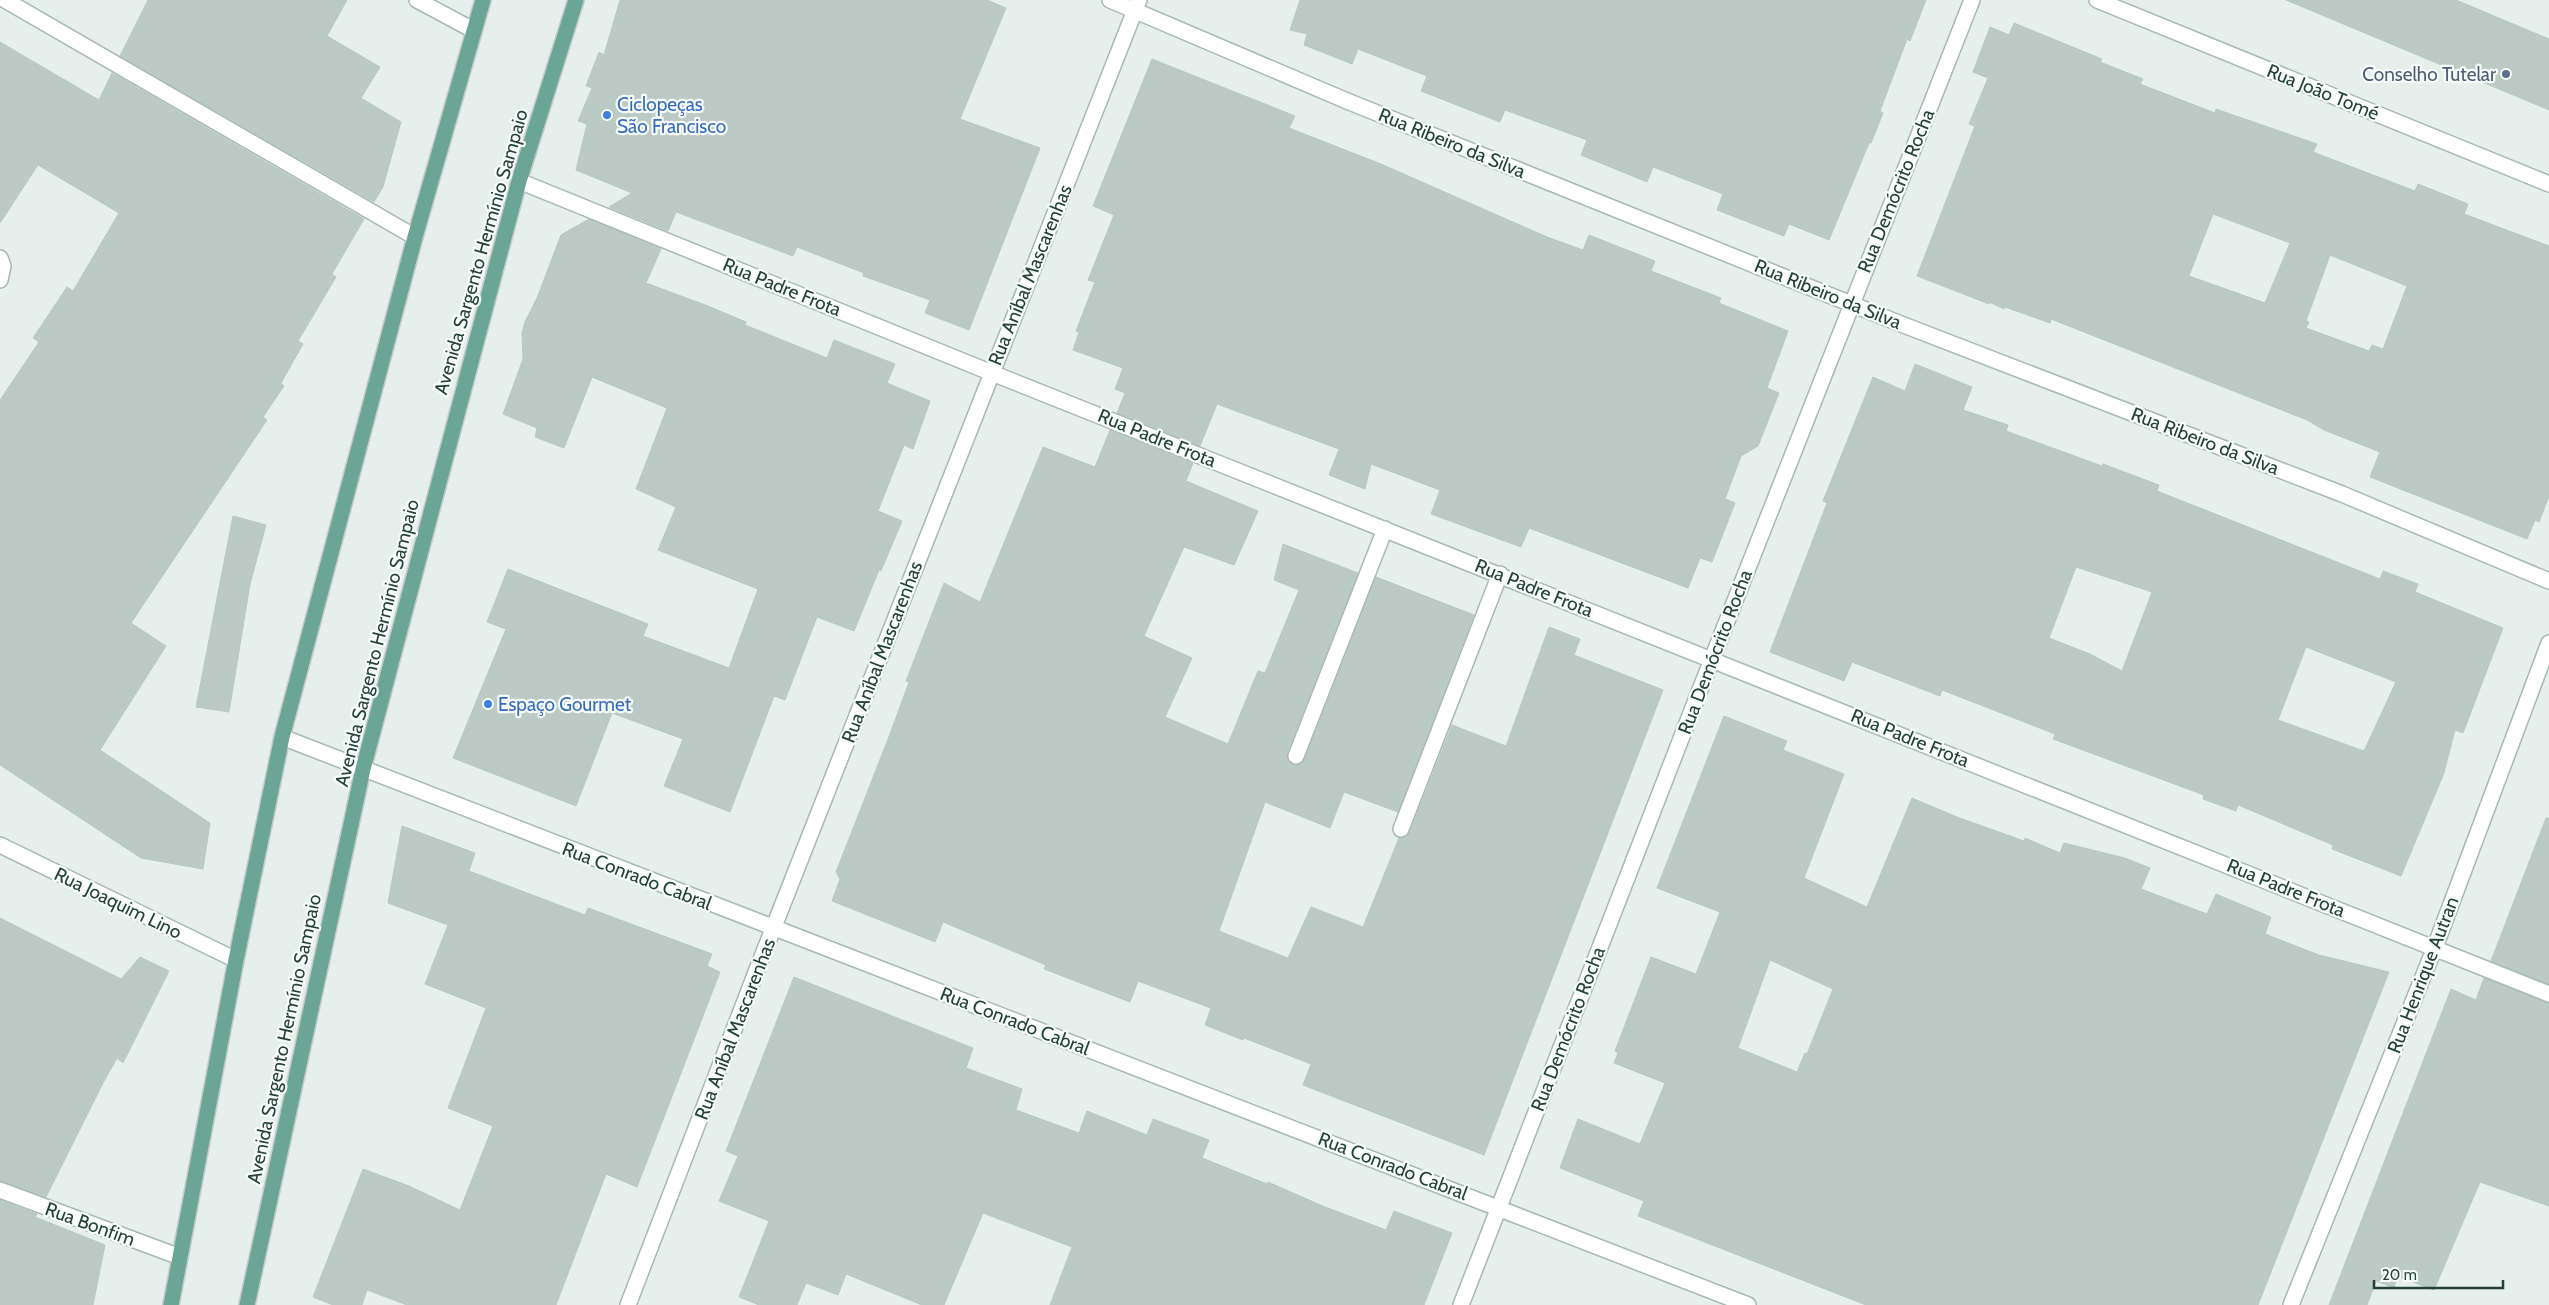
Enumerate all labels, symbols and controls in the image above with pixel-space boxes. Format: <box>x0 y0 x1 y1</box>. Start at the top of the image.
street label: Rua João Tomé <box>2264 59 2383 125</box>
place label: Conselho Tutelar <box>2362 63 2496 86</box>
marker: Conselho Tutelar <box>2500 68 2512 80</box>
place label: Ciclopeças São Francisco <box>617 93 726 138</box>
street label: Rua Ribeiro da Silva <box>1375 103 1529 183</box>
street label: Rua Demócrito Rocha <box>1853 106 1939 276</box>
street label: Avenida Sargento Hermínio Sampaio <box>429 107 533 397</box>
marker: Ciclopeças São Francisco <box>601 109 613 121</box>
street label: Rua Aníbal Mascarenhas <box>983 181 1077 369</box>
street label: Rua Padre Frota <box>720 253 844 321</box>
street label: Rua Ribeiro da Silva <box>1751 254 1905 334</box>
street label: Rua Ribeiro da Silva <box>2128 402 2282 480</box>
street label: Rua Padre Frota <box>1095 404 1219 472</box>
street label: Avenida Sargento Hermínio Sampaio <box>330 497 424 789</box>
street label: Rua Padre Frota <box>1472 554 1596 622</box>
street label: Rua Aníbal Mascarenhas <box>837 558 927 746</box>
street label: Rua Demócrito Rocha <box>1673 566 1757 738</box>
place label: Espaço Gourmet <box>498 693 632 716</box>
marker: Espaço Gourmet <box>482 698 494 710</box>
street label: Rua Padre Frota <box>1848 704 1972 772</box>
street label: Rua Conrado Cabral <box>559 837 715 915</box>
street label: Rua Padre Frota <box>2224 854 2348 922</box>
street label: Rua Joaquim Lino <box>51 862 185 944</box>
street label: Avenida Sargento Hermínio Sampaio <box>242 892 326 1186</box>
street label: Rua Henrique Autran <box>2382 893 2464 1057</box>
street label: Rua Aníbal Mascarenhas <box>690 935 780 1123</box>
street label: Rua Demócrito Rocha <box>1526 943 1610 1115</box>
street label: Rua Conrado Cabral <box>937 982 1093 1060</box>
street label: Rua Conrado Cabral <box>1315 1127 1471 1205</box>
street label: Rua Bonfim <box>42 1197 138 1251</box>
scale bar <box>2374 1258 2503 1290</box>
text: 20 m <box>2382 1266 2417 1284</box>

